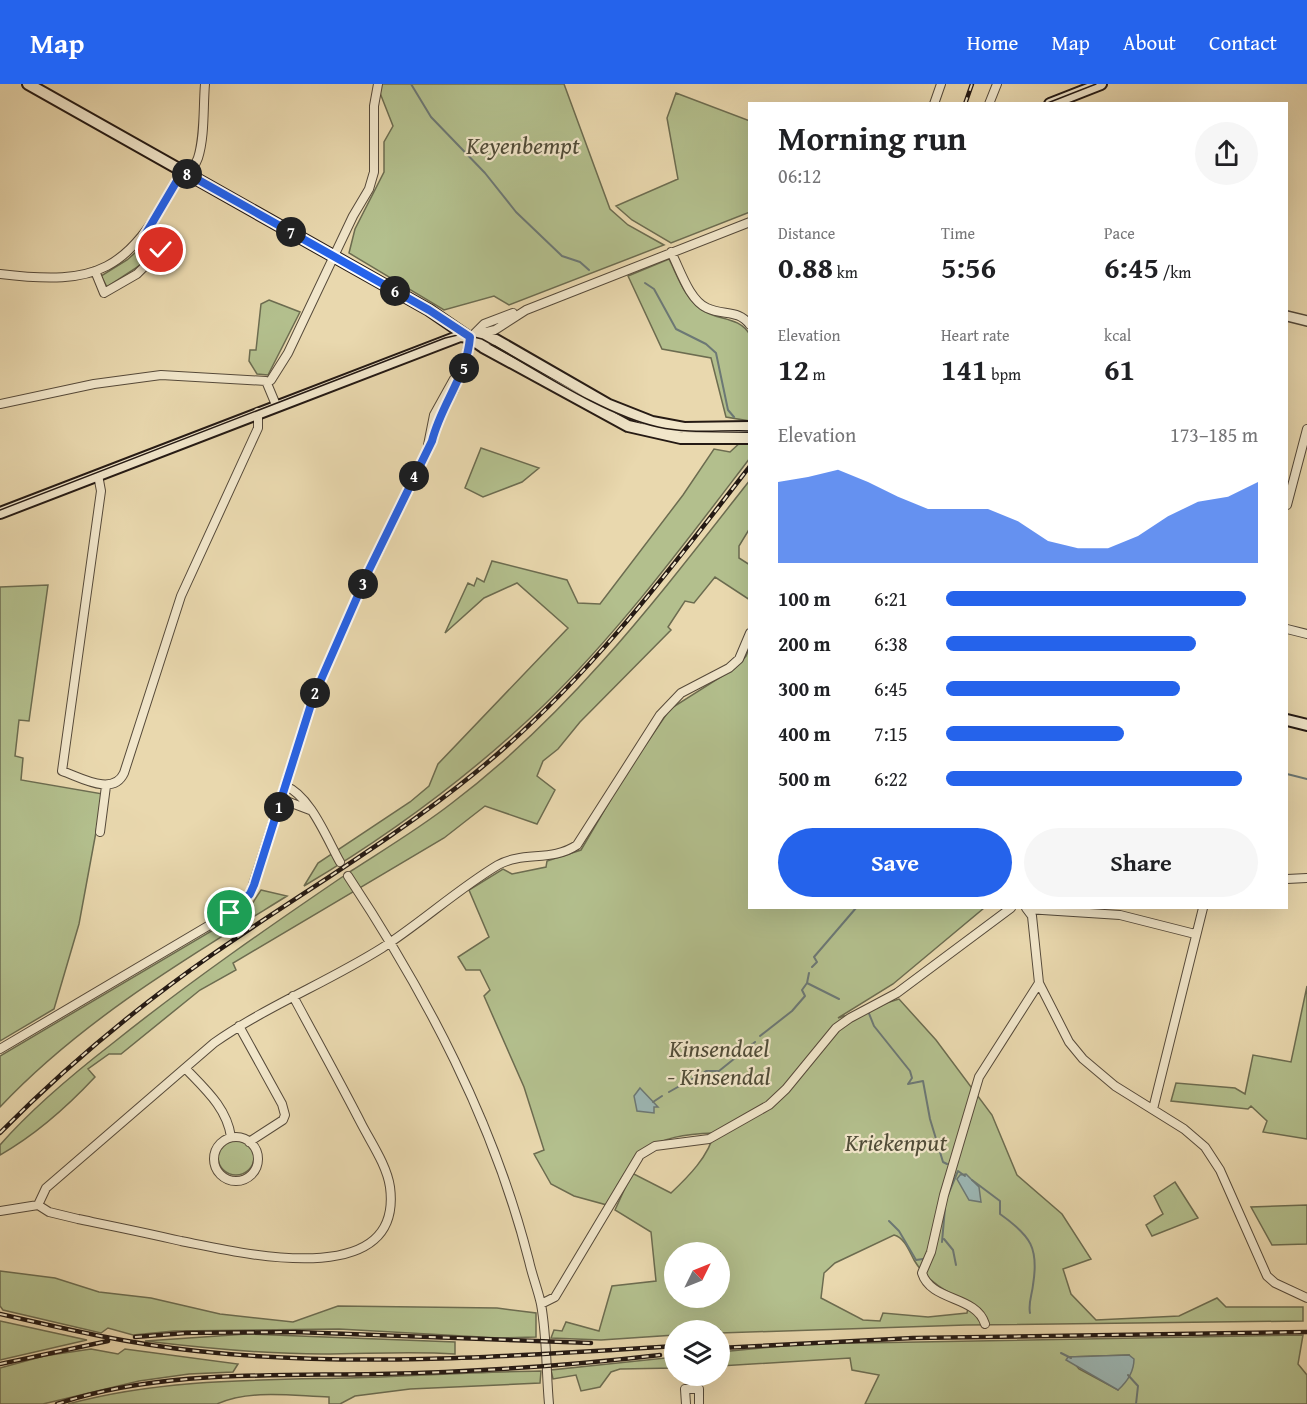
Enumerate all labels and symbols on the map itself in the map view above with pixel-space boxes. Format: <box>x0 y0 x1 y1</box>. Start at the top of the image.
park label: Keyenbempt <box>465 128 580 163</box>
pin: 8 <box>172 159 202 189</box>
pin: 7 <box>276 217 306 247</box>
pin <box>135 224 186 275</box>
pin: 6 <box>380 276 410 306</box>
pin: 5 <box>449 353 479 383</box>
pin: 4 <box>399 461 429 491</box>
pin: 3 <box>348 569 378 599</box>
pin: 2 <box>300 678 330 708</box>
pin: 1 <box>264 792 294 822</box>
pin <box>204 887 255 938</box>
park label: Kinsendael - Kinsendal <box>668 1031 771 1094</box>
park label: Kriekenput <box>844 1125 947 1160</box>
north arrow <box>664 1242 730 1308</box>

